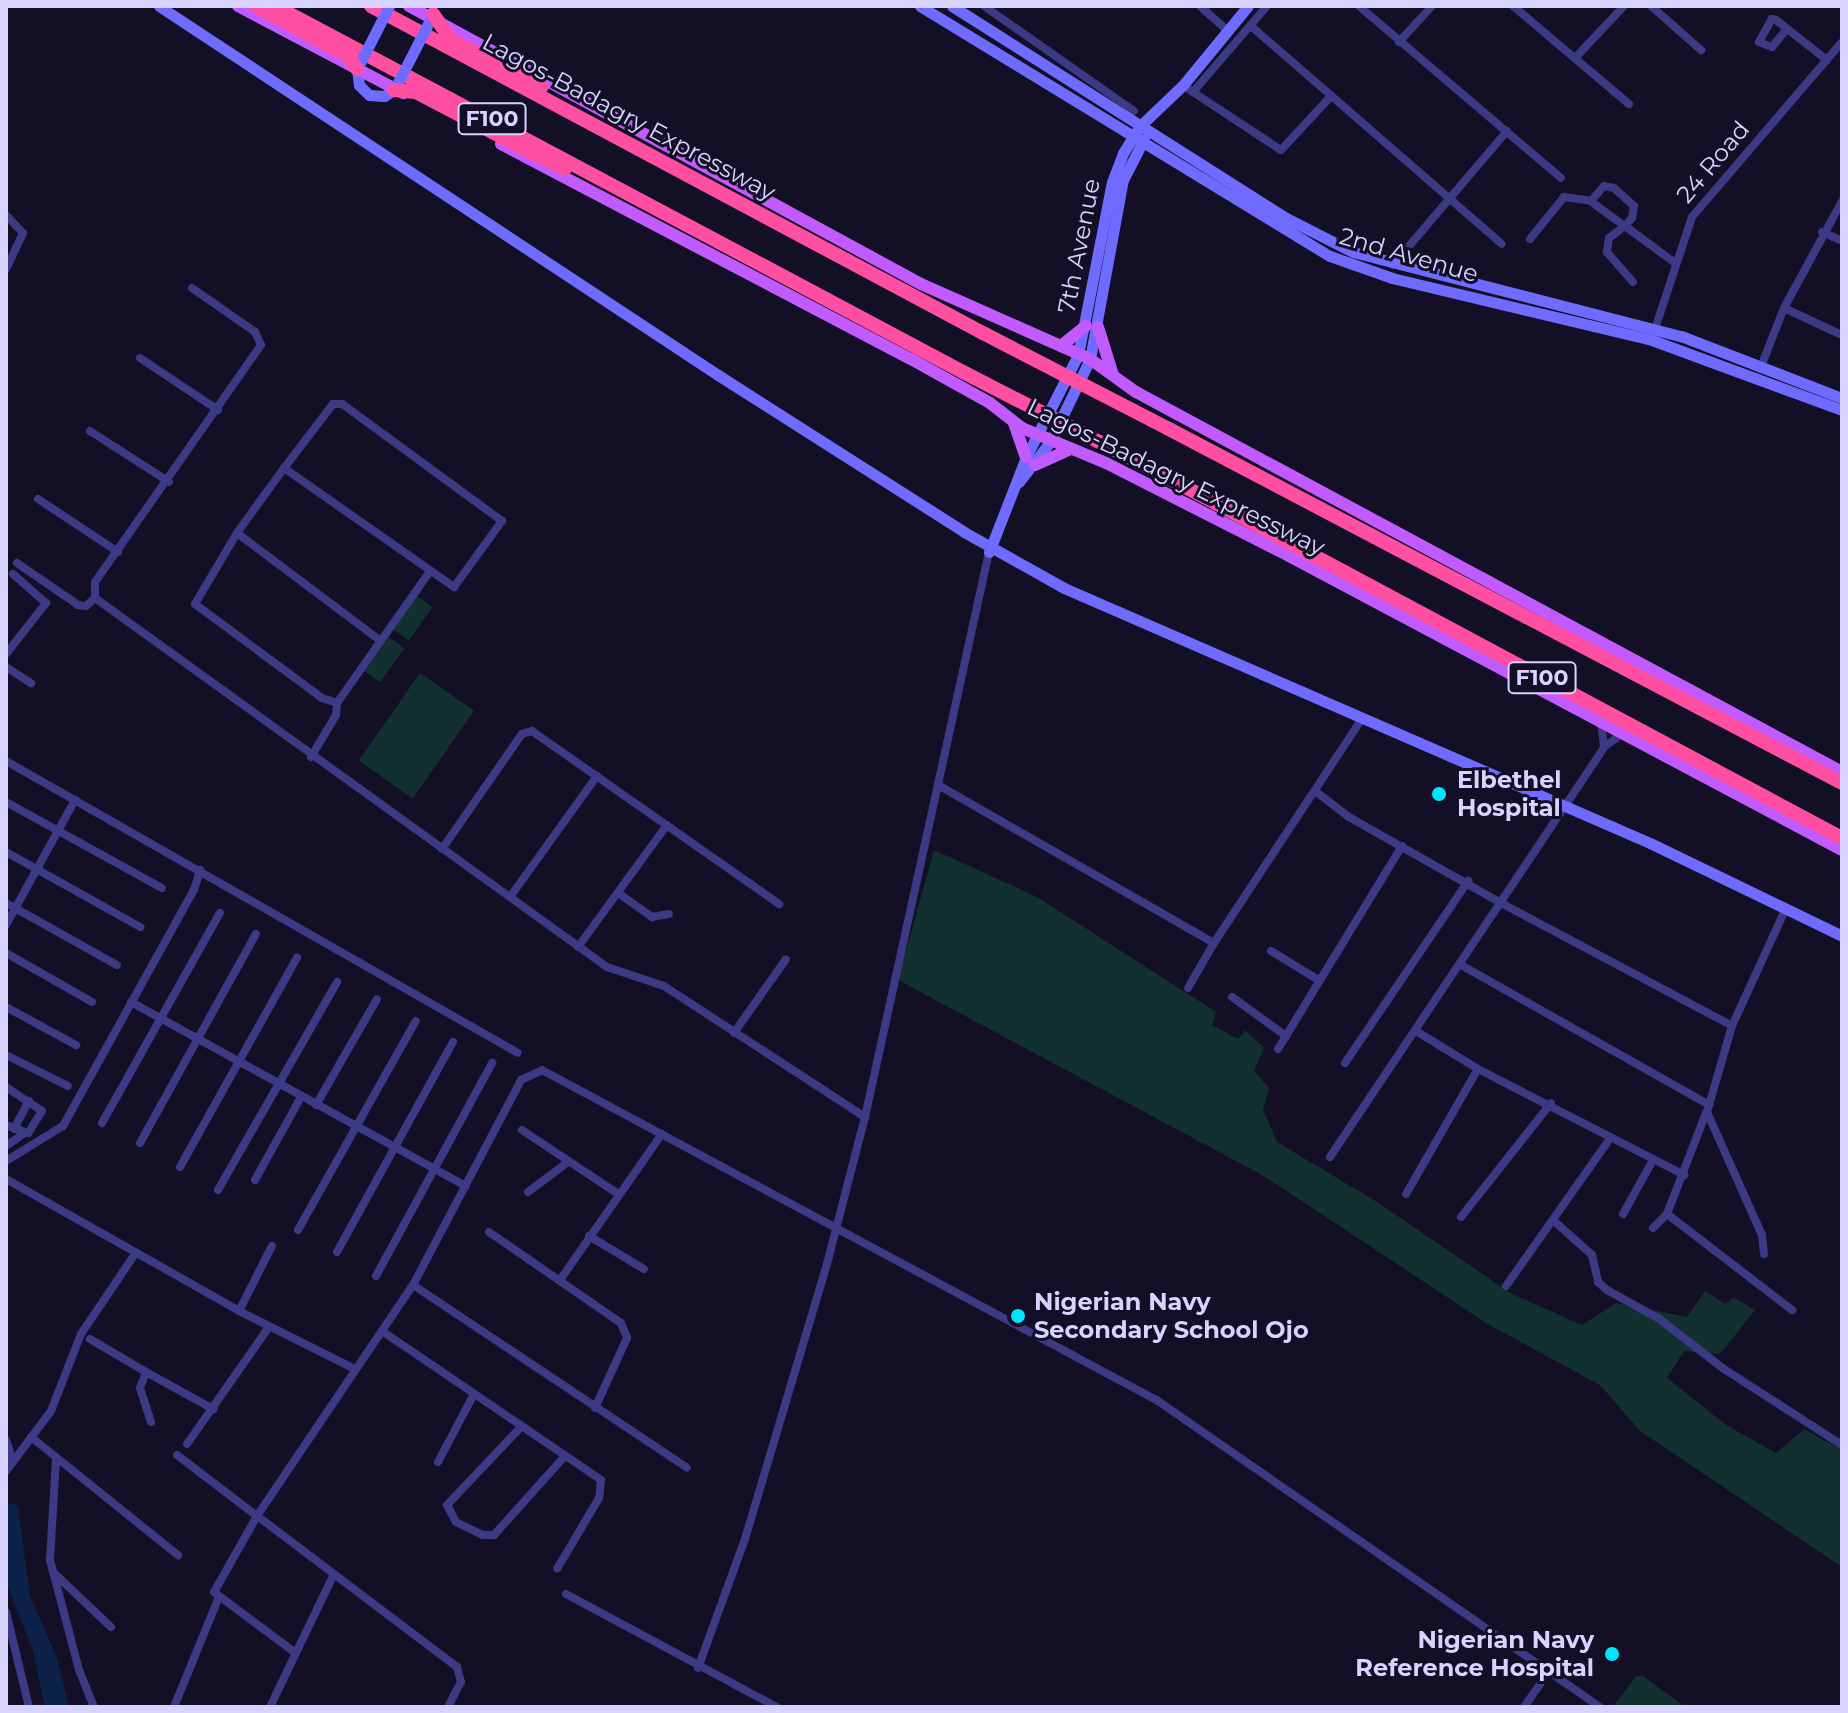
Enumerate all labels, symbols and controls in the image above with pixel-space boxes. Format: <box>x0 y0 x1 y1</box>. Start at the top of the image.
street label: Lagos-Badagry Expressway <box>478 27 780 207</box>
road number: F100 <box>456 101 528 137</box>
street label: 24 Road <box>1670 115 1756 209</box>
street label: 7th Avenue <box>1052 176 1106 316</box>
street label: 2nd Avenue <box>1336 221 1482 289</box>
street label: Lagos-Badagry Expressway <box>1022 392 1330 562</box>
road number: F100 <box>1506 660 1578 696</box>
place label: Elbethel Hospital <box>1457 766 1562 822</box>
marker: Elbethel Hospital <box>1428 783 1450 805</box>
place label: Nigerian Navy Secondary School Ojo <box>1034 1288 1309 1344</box>
marker: Nigerian Navy Secondary School Ojo <box>1009 1307 1027 1325</box>
place label: Nigerian Navy Reference Hospital <box>1355 1626 1594 1682</box>
marker: Nigerian Navy Reference Hospital <box>1601 1643 1623 1665</box>

